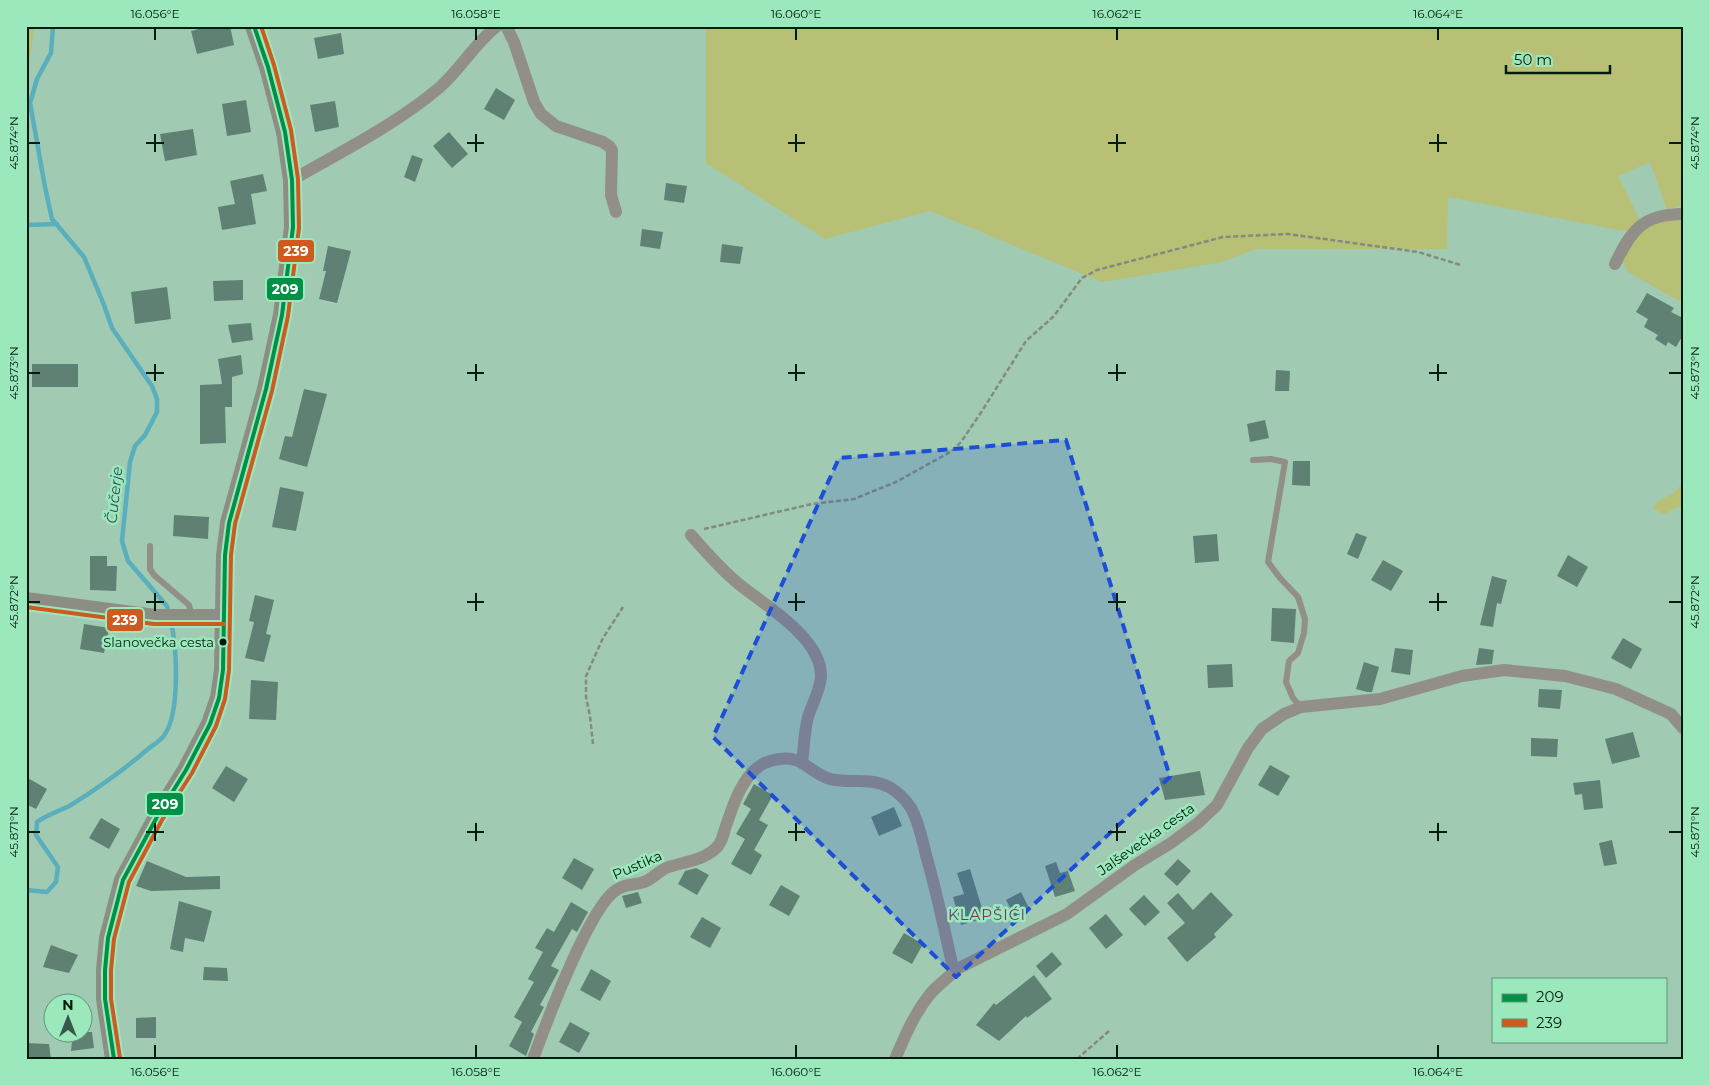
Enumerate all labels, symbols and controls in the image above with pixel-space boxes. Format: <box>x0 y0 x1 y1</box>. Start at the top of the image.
text: 16.056°E <box>130 6 180 21</box>
text: 16.058°E <box>451 6 501 21</box>
text: 16.060°E <box>771 6 821 21</box>
text: 16.062°E <box>1092 6 1142 21</box>
text: 16.064°E <box>1413 6 1463 21</box>
scale bar <box>1506 42 1610 74</box>
text: 50 m <box>1514 50 1552 69</box>
text: 45.874°N <box>6 116 21 170</box>
text: 45.874°N <box>1687 116 1702 170</box>
line badge: 239 <box>277 239 315 263</box>
text: 239 <box>283 242 309 260</box>
line badge: 209 <box>266 277 304 301</box>
text: 209 <box>272 280 298 298</box>
text: 45.873°N <box>6 346 21 400</box>
text: 45.873°N <box>1687 346 1702 400</box>
water label: Čučerje <box>102 466 126 524</box>
text: 45.872°N <box>6 575 21 629</box>
text: 45.872°N <box>1687 575 1702 629</box>
line badge: 239 <box>106 608 144 632</box>
text: 239 <box>112 611 138 629</box>
place label: Slanovečka cesta <box>103 634 214 650</box>
marker: Slanovečka cesta <box>218 637 228 647</box>
line badge: 209 <box>146 792 184 816</box>
text: 209 <box>152 795 178 813</box>
street label: Jalševečka cesta <box>1093 799 1198 880</box>
text: 45.871°N <box>6 806 21 858</box>
text: 45.871°N <box>1687 806 1702 858</box>
street label: Pustika <box>609 847 665 883</box>
district label: KLAPŠIĆI <box>948 905 1026 924</box>
legend <box>1492 978 1666 1042</box>
text: 209 <box>1536 987 1564 1006</box>
north arrow <box>42 992 92 1042</box>
text: N <box>62 996 74 1014</box>
text: 239 <box>1536 1013 1562 1032</box>
text: 16.056°E <box>130 1064 180 1079</box>
text: 16.058°E <box>451 1064 501 1079</box>
text: 16.060°E <box>771 1064 821 1079</box>
text: 16.062°E <box>1092 1064 1142 1079</box>
text: 16.064°E <box>1413 1064 1463 1079</box>

